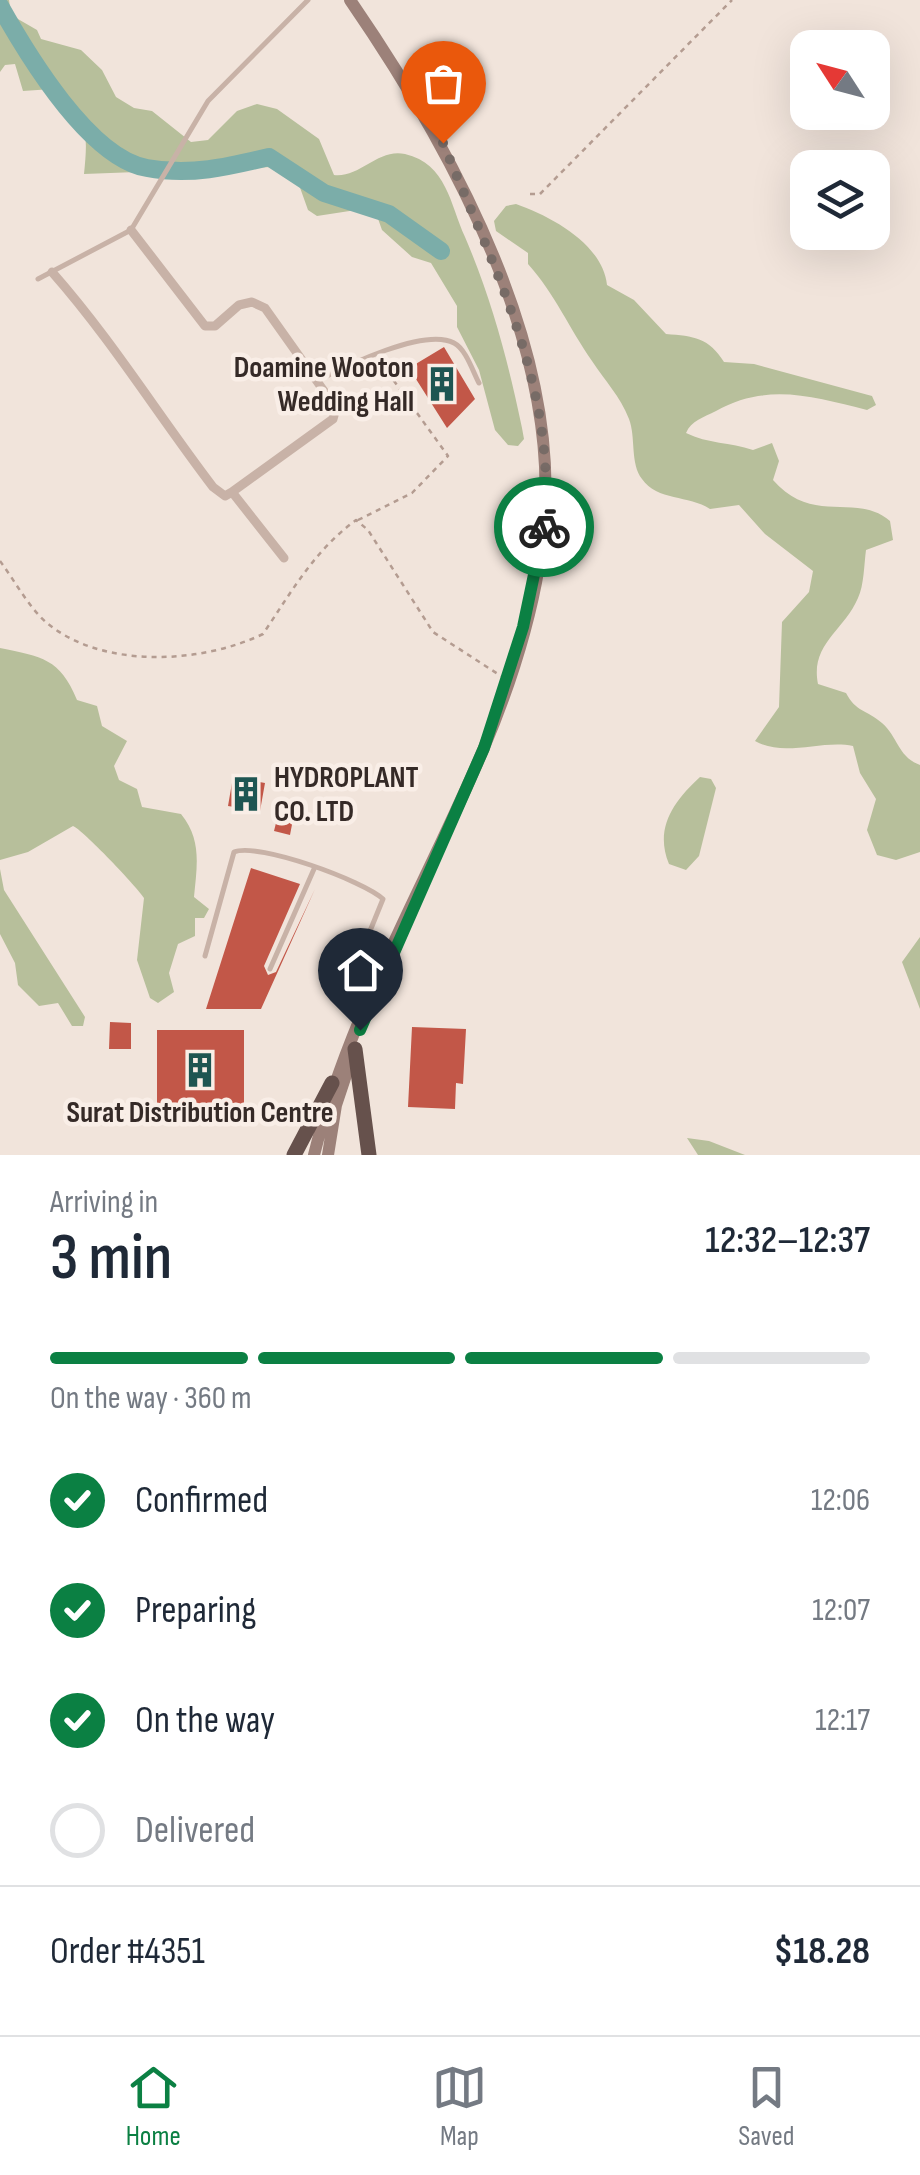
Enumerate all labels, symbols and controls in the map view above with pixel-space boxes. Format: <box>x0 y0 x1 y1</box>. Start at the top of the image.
north arrow <box>790 30 890 130</box>
map controls <box>790 30 890 250</box>
pin <box>401 41 486 144</box>
icon: bag <box>416 56 471 111</box>
button: layers <box>790 150 890 250</box>
place label: Doamine Wooton Wedding Hall <box>234 350 414 420</box>
building icon: Doamine Wooton Wedding Hall <box>423 365 461 403</box>
courier <box>494 477 594 577</box>
icon: bike <box>517 500 572 555</box>
place label: HYDROPLANT CO. LTD <box>274 760 418 830</box>
building icon: HYDROPLANT CO. LTD <box>227 775 265 813</box>
pin <box>318 928 403 1031</box>
icon: home <box>333 943 388 998</box>
building icon: Surat Distribution Centre <box>181 1051 219 1089</box>
place label: Surat Distribution Centre <box>66 1095 334 1131</box>
text: Arriving in <box>50 1183 158 1222</box>
text: 12:32–12:37 <box>705 1218 870 1263</box>
text: 3 min <box>50 1220 172 1298</box>
text: On the way · 360 m <box>50 1379 252 1418</box>
icon: check <box>50 1473 105 1528</box>
text: Confirmed <box>135 1478 268 1523</box>
text: 12:06 <box>811 1481 870 1520</box>
icon: check <box>50 1583 105 1638</box>
text: Preparing <box>135 1588 256 1633</box>
text: 12:07 <box>812 1591 870 1630</box>
icon: check <box>50 1693 105 1748</box>
text: On the way <box>135 1698 275 1743</box>
text: 12:17 <box>815 1701 870 1740</box>
text: Delivered <box>135 1808 255 1853</box>
text: Order #4351 <box>50 1929 205 1974</box>
text: $18.28 <box>774 1929 870 1974</box>
tab: Home <box>126 2060 181 2153</box>
tab: Map <box>432 2060 487 2153</box>
tab: Saved <box>738 2060 794 2153</box>

